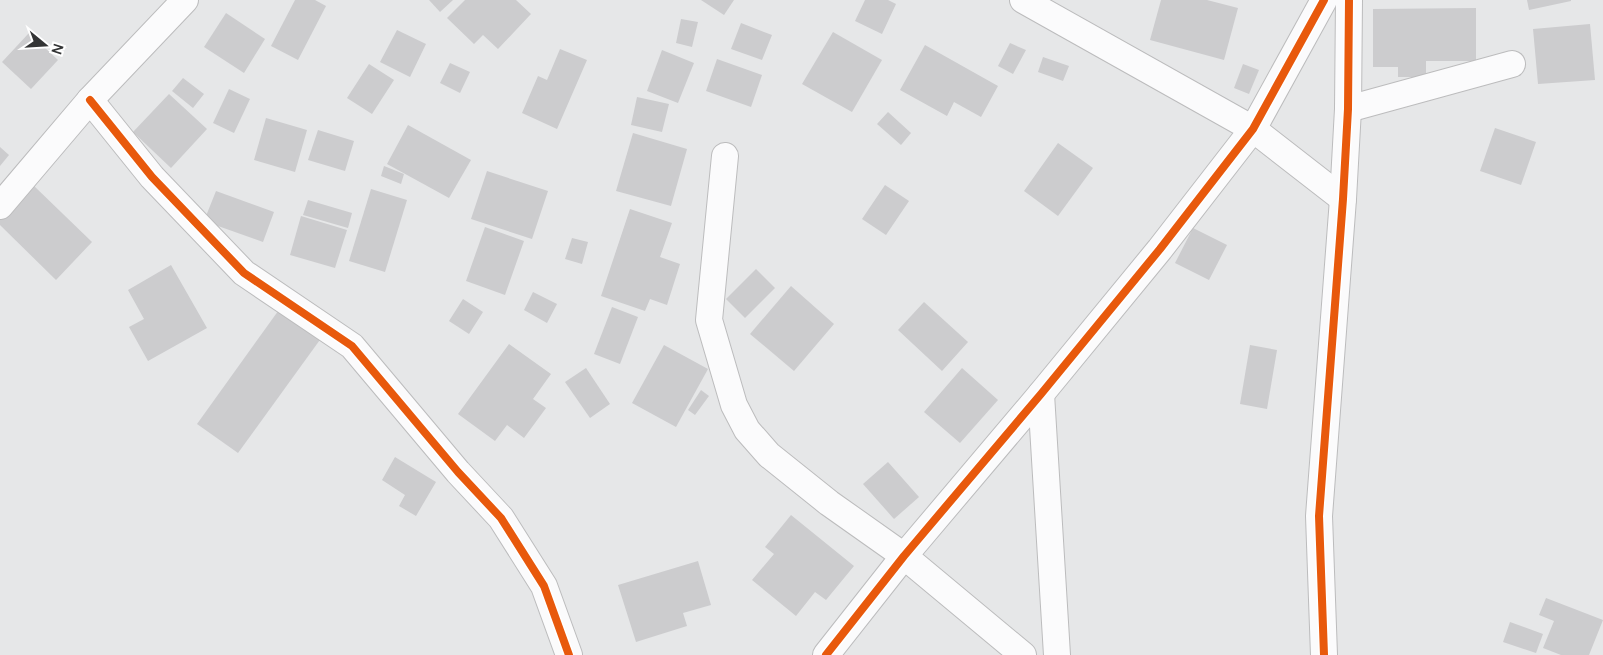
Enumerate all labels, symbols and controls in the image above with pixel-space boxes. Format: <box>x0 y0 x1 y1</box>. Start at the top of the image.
north arrow <box>20 20 70 70</box>
text: N <box>47 41 68 57</box>

